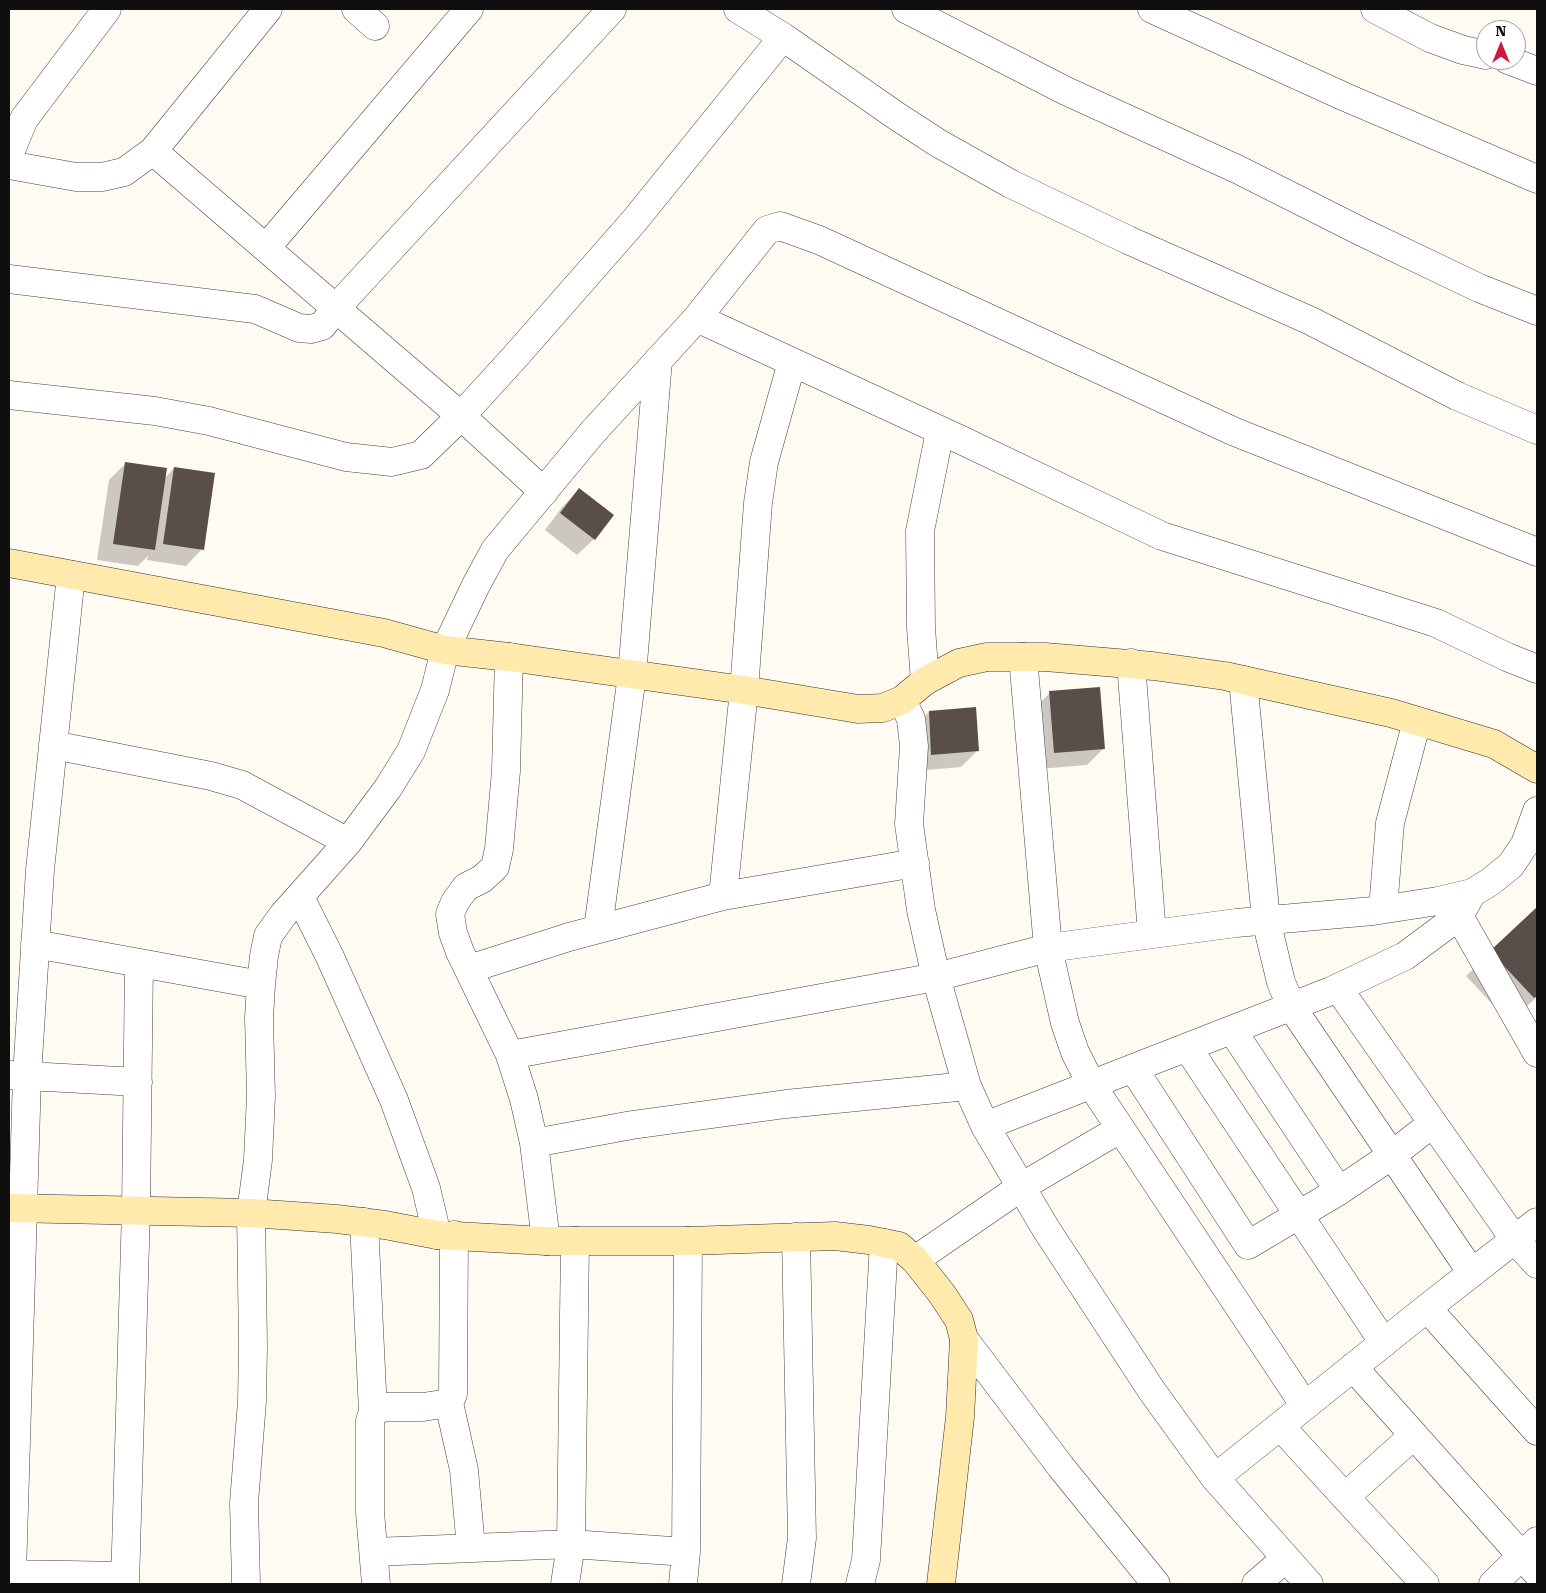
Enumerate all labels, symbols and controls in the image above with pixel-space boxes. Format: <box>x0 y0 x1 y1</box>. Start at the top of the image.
north arrow <box>1476 20 1526 70</box>
text: N <box>1496 23 1506 39</box>

